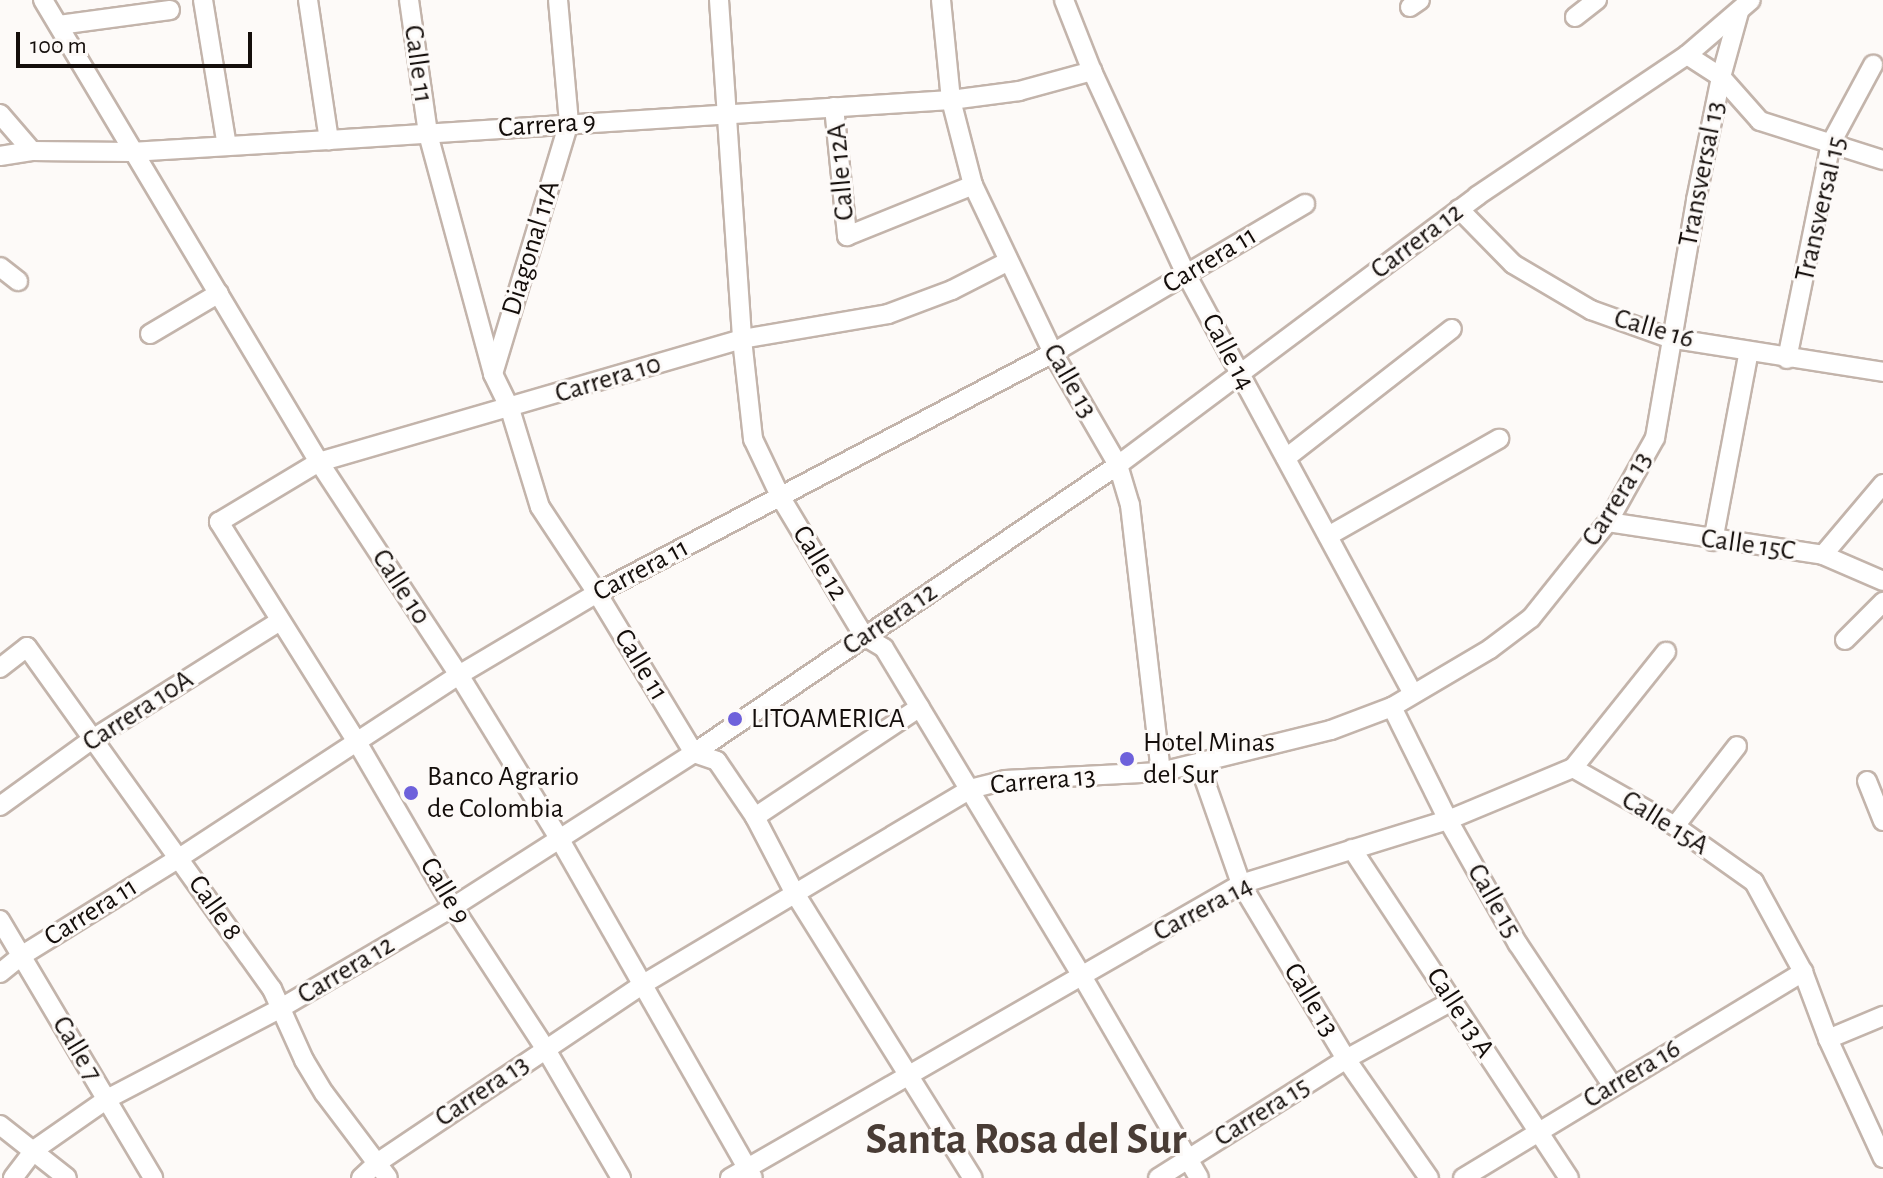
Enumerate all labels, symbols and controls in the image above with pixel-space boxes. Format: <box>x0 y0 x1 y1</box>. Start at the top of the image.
scale bar <box>20 16 256 66</box>
street label: Calle 11 <box>396 23 440 105</box>
text: 100 m <box>30 34 87 58</box>
street label: Transversal 13 <box>1671 98 1733 250</box>
street label: Carrera 9 <box>497 105 597 145</box>
street label: Calle 12A <box>820 122 862 222</box>
street label: Transversal 15 <box>1788 133 1854 285</box>
street label: Diagonal 11A <box>495 176 567 320</box>
street label: Carrera 12 <box>1364 195 1470 287</box>
street label: Carrera 11 <box>1157 219 1263 301</box>
street label: Calle 16 <box>1610 302 1698 356</box>
street label: Calle 14 <box>1194 308 1262 396</box>
street label: Calle 13 <box>1035 338 1105 424</box>
street label: Carrera 10 <box>551 347 665 411</box>
street label: Carrera 13 <box>1575 445 1659 553</box>
street label: Calle 12 <box>785 520 855 606</box>
street label: Calle 15C <box>1699 522 1797 568</box>
street label: Carrera 11 <box>587 531 695 609</box>
street label: Calle 10 <box>364 543 438 631</box>
street label: Carrera 12 <box>836 575 944 663</box>
street label: Calle 11 <box>606 623 676 707</box>
street label: Carrera 10A <box>76 663 200 759</box>
place label: LITOAMERICA <box>751 702 905 736</box>
marker: LITOAMERICA <box>726 710 744 728</box>
place label: Hotel Minas del Sur <box>1143 726 1275 792</box>
marker: Hotel Minas del Sur <box>1118 750 1136 768</box>
place label: Banco Agrario de Colombia <box>427 760 579 826</box>
street label: Carrera 13 <box>989 760 1097 802</box>
street label: Calle 15A <box>1615 783 1715 863</box>
marker: Banco Agrario de Colombia <box>402 784 420 802</box>
street label: Calle 9 <box>412 851 478 931</box>
street label: Calle 15 <box>1459 858 1529 944</box>
street label: Calle 8 <box>181 869 249 947</box>
street label: Carrera 14 <box>1148 869 1258 949</box>
street label: Carrera 11 <box>38 870 144 954</box>
street label: Carrera 12 <box>292 928 400 1012</box>
street label: Calle 13 <box>1276 957 1346 1043</box>
street label: Calle 13 A <box>1418 962 1502 1064</box>
street label: Calle 7 <box>44 1010 110 1088</box>
street label: Carrera 16 <box>1577 1032 1687 1116</box>
street label: Carrera 13 <box>429 1048 535 1134</box>
street label: Carrera 15 <box>1208 1070 1316 1154</box>
district label: Santa Rosa del Sur <box>866 1114 1186 1166</box>

